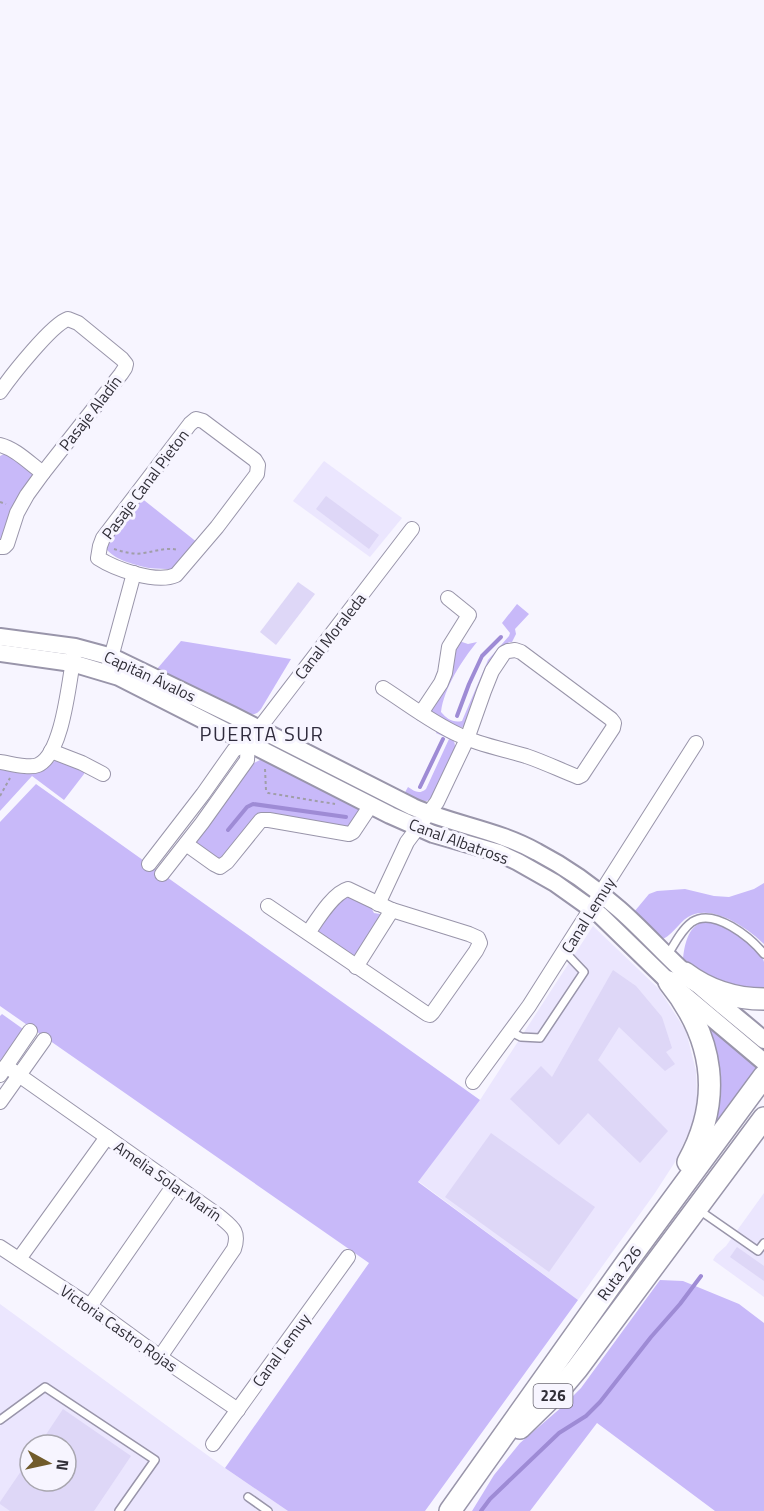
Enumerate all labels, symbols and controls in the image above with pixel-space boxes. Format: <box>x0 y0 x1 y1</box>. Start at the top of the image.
street label: Pasaje Aladín <box>53 370 127 456</box>
street label: Pasaje Canal Pieton <box>96 424 194 544</box>
street label: Canal Moraleda <box>288 588 372 684</box>
street label: Capitán Ávalos <box>100 644 200 708</box>
district label: PUERTA SUR <box>200 718 324 749</box>
street label: Canal Albatross <box>406 812 512 870</box>
street label: Canal Lemuy <box>555 872 621 958</box>
street label: Amelia Solar Marín <box>109 1135 227 1227</box>
street label: Ruta 226 <box>591 1241 647 1305</box>
street label: Victoria Castro Rojas <box>55 1278 183 1378</box>
street label: Canal Lemuy <box>246 1308 316 1392</box>
road number: 226 <box>534 1384 572 1408</box>
north arrow <box>18 1433 78 1493</box>
text: N <box>50 1458 76 1472</box>

